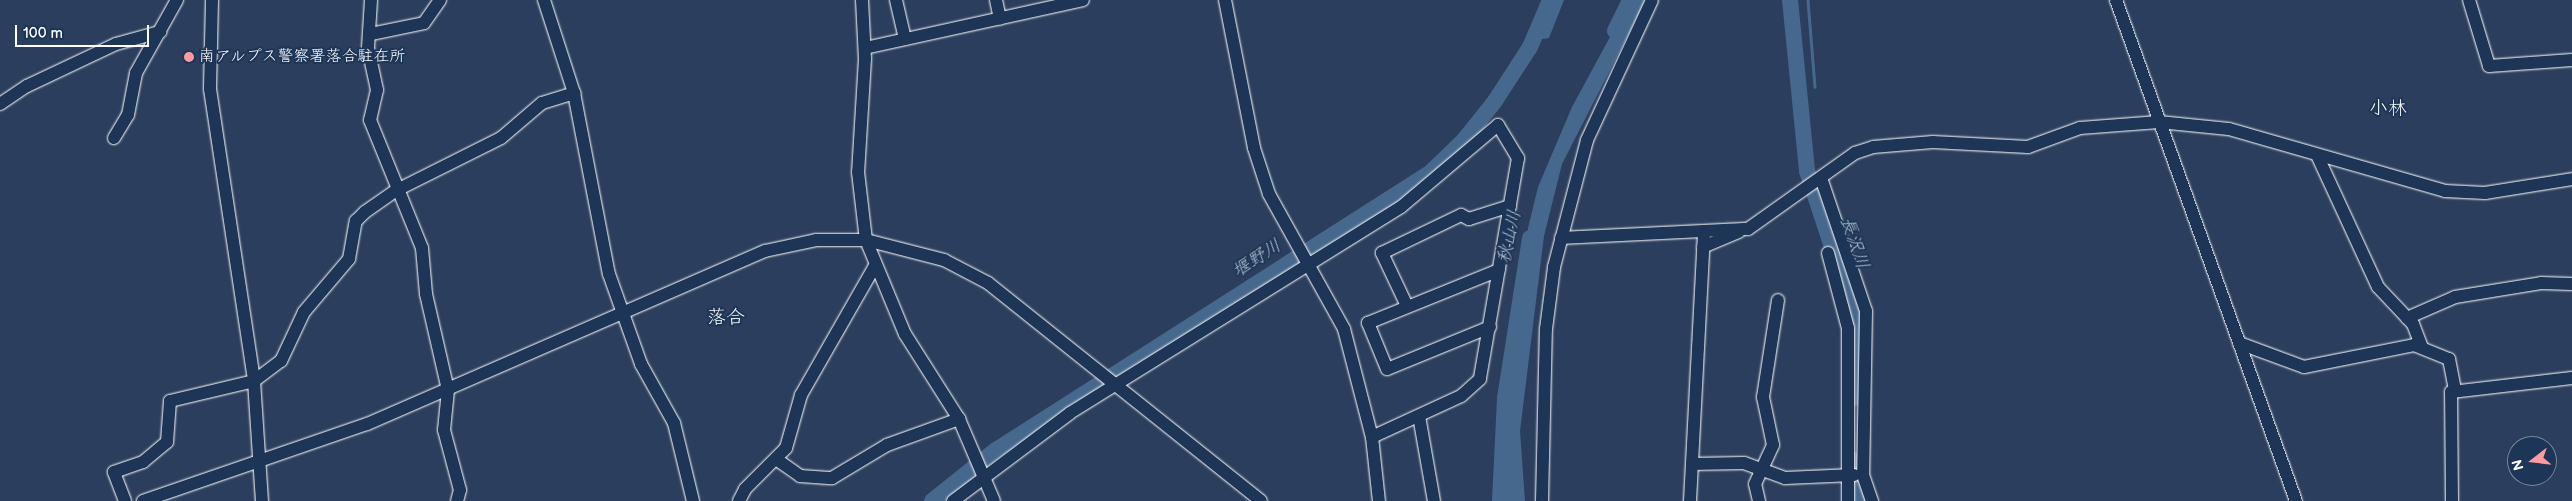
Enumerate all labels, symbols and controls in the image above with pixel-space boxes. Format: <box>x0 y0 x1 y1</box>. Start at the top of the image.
scale bar <box>18 15 151 47</box>
text: 100 m <box>23 24 63 43</box>
place label: 南アルプス警察署落合駐在所 <box>199 47 407 67</box>
marker: 南アルプス警察署落合駐在所 <box>183 51 195 63</box>
district label: 小林 <box>2369 98 2407 120</box>
water label: 秋山川 <box>1494 208 1526 266</box>
water label: 長沢川 <box>1835 214 1873 272</box>
water label: 堰野川 <box>1228 235 1286 283</box>
district label: 落合 <box>707 307 745 329</box>
north arrow <box>2507 436 2557 486</box>
text: N <box>2508 458 2528 472</box>

